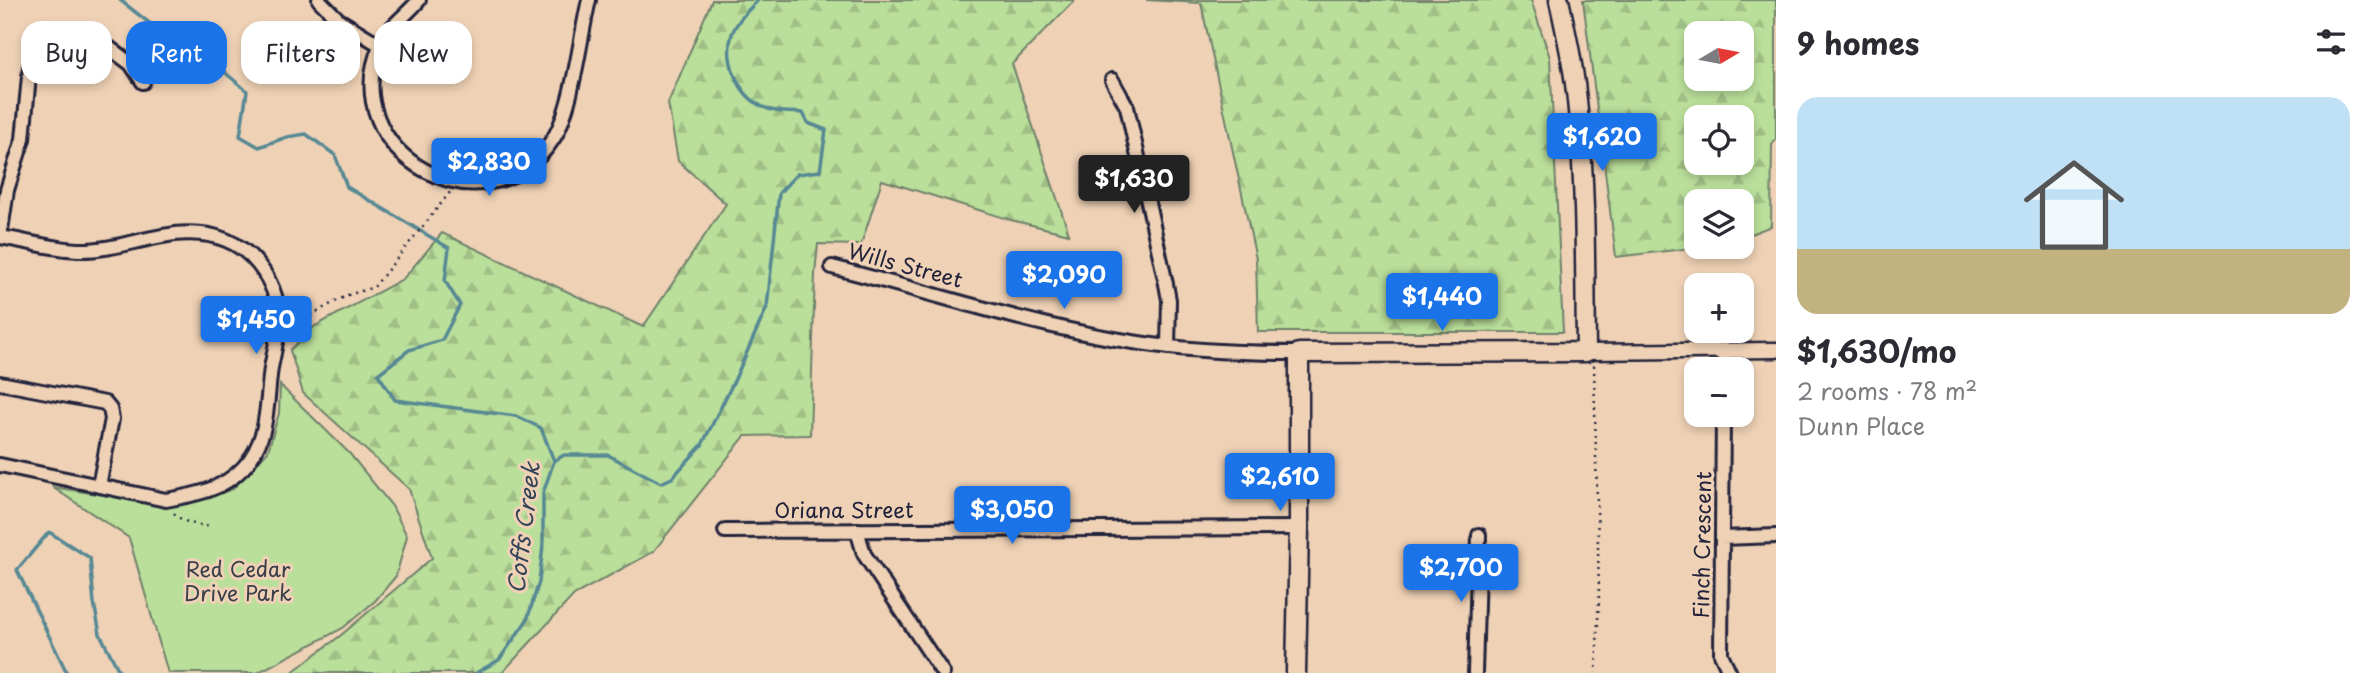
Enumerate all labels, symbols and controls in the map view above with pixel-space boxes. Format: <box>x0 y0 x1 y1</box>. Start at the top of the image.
text: 9 homes <box>1797 20 1919 65</box>
chip: Buy <box>21 21 112 84</box>
chip: Rent <box>126 21 227 84</box>
chip: Filters <box>241 21 360 84</box>
chip: New <box>374 21 472 84</box>
north arrow <box>1684 21 1754 91</box>
map controls <box>1684 21 1754 427</box>
icon: filters <box>2312 23 2350 61</box>
button: locate <box>1684 105 1754 175</box>
pin: $1,620 <box>1545 114 1659 173</box>
text: $1,620 <box>1563 118 1641 153</box>
pin: $2,830 <box>432 138 546 198</box>
icon: home <box>2011 142 2137 268</box>
text: $2,830 <box>447 143 531 178</box>
pin: $1,630 <box>1077 156 1191 215</box>
text: $1,630 <box>1094 160 1174 195</box>
button: layers <box>1684 189 1754 259</box>
street label: Wills Street <box>845 233 966 295</box>
pin: $2,090 <box>1007 252 1121 311</box>
text: $2,090 <box>1022 256 1106 291</box>
button: + <box>1684 273 1754 343</box>
pin: $1,440 <box>1385 274 1499 333</box>
text: $1,440 <box>1402 278 1482 313</box>
pin: $1,450 <box>199 296 313 356</box>
text: $1,450 <box>217 301 295 336</box>
text: $1,630/mo <box>1797 328 1957 373</box>
button: − <box>1684 357 1754 427</box>
text: 2 rooms · 78 m² <box>1797 373 1977 408</box>
text: Dunn Place <box>1797 408 1925 443</box>
pin: $2,610 <box>1223 454 1337 513</box>
text: $2,610 <box>1241 458 1319 493</box>
water label: Coffs Creek <box>497 459 548 595</box>
street label: Finch Crescent <box>1684 471 1718 619</box>
pin: $3,050 <box>955 486 1069 546</box>
text: $3,050 <box>970 491 1054 526</box>
street label: Oriana Street <box>774 493 914 525</box>
pin: $2,700 <box>1404 544 1518 604</box>
text: $2,700 <box>1419 549 1503 584</box>
park label: Red Cedar Drive Park <box>184 552 292 608</box>

